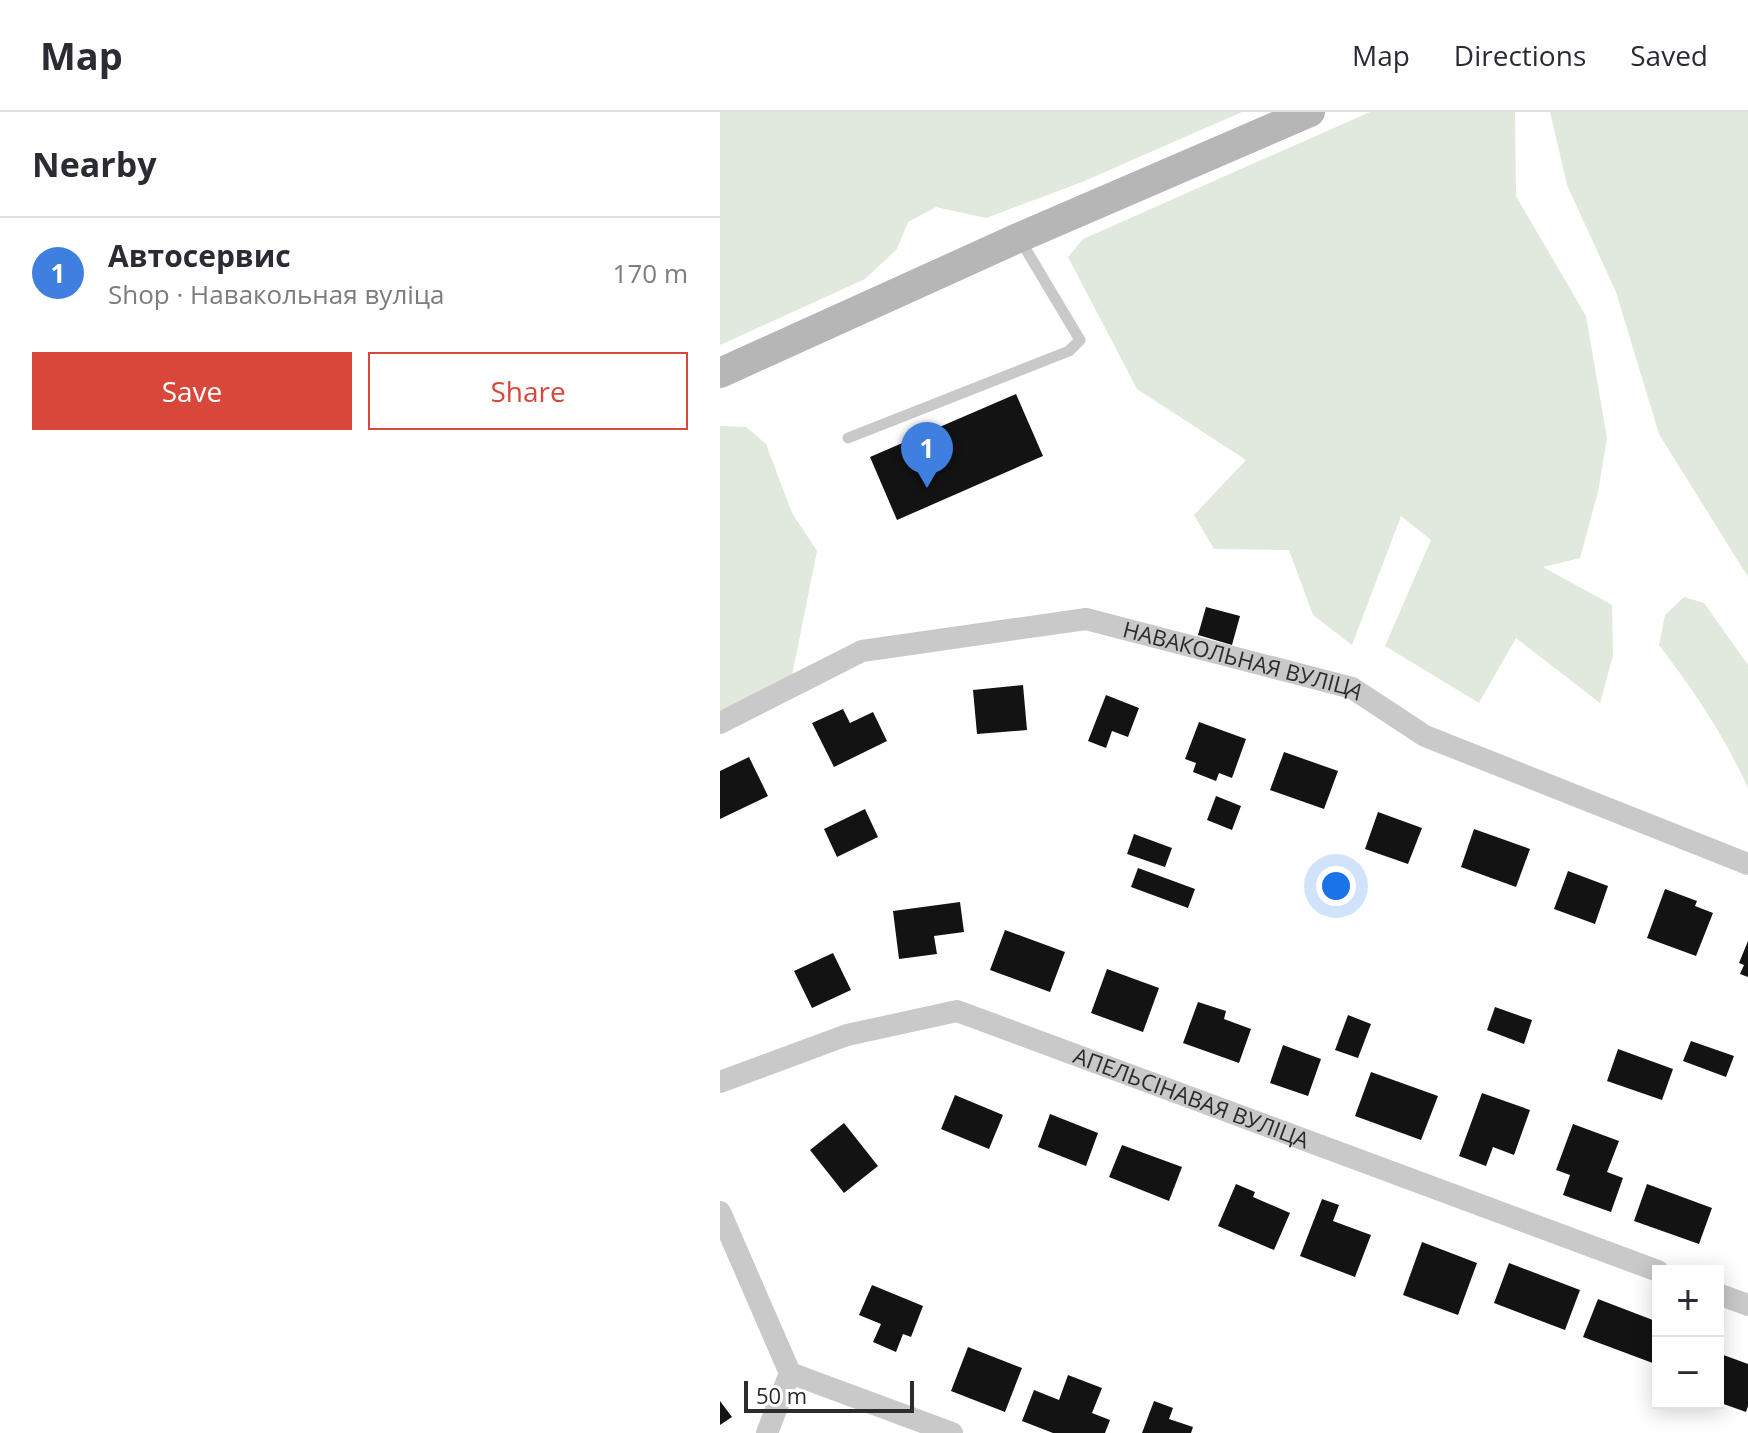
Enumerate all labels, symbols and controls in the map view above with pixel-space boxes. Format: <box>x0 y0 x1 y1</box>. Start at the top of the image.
text: Map <box>40 29 123 81</box>
text: Map <box>1352 36 1410 74</box>
text: Directions <box>1454 36 1586 74</box>
text: Saved <box>1630 36 1708 74</box>
text: Nearby <box>32 141 157 187</box>
text: Автосервис <box>108 235 291 276</box>
text: 1 <box>51 255 65 291</box>
text: 170 m <box>613 255 688 291</box>
text: Shop · Навакольная вуліца <box>108 276 445 312</box>
button: Save <box>32 352 352 430</box>
button: Share <box>368 352 688 430</box>
pin: 1 <box>901 422 953 488</box>
street label: НАВАКОЛЬНАЯ ВУЛІЦА <box>1120 613 1370 706</box>
your location <box>1316 866 1356 906</box>
street label: АПЕЛЬСІНАВАЯ ВУЛІЦА <box>1070 1040 1314 1154</box>
map controls <box>1652 1265 1724 1409</box>
button: + <box>1652 1265 1724 1337</box>
button: − <box>1652 1337 1724 1409</box>
scale bar <box>744 1377 914 1413</box>
text: 50 m <box>756 1380 807 1410</box>

